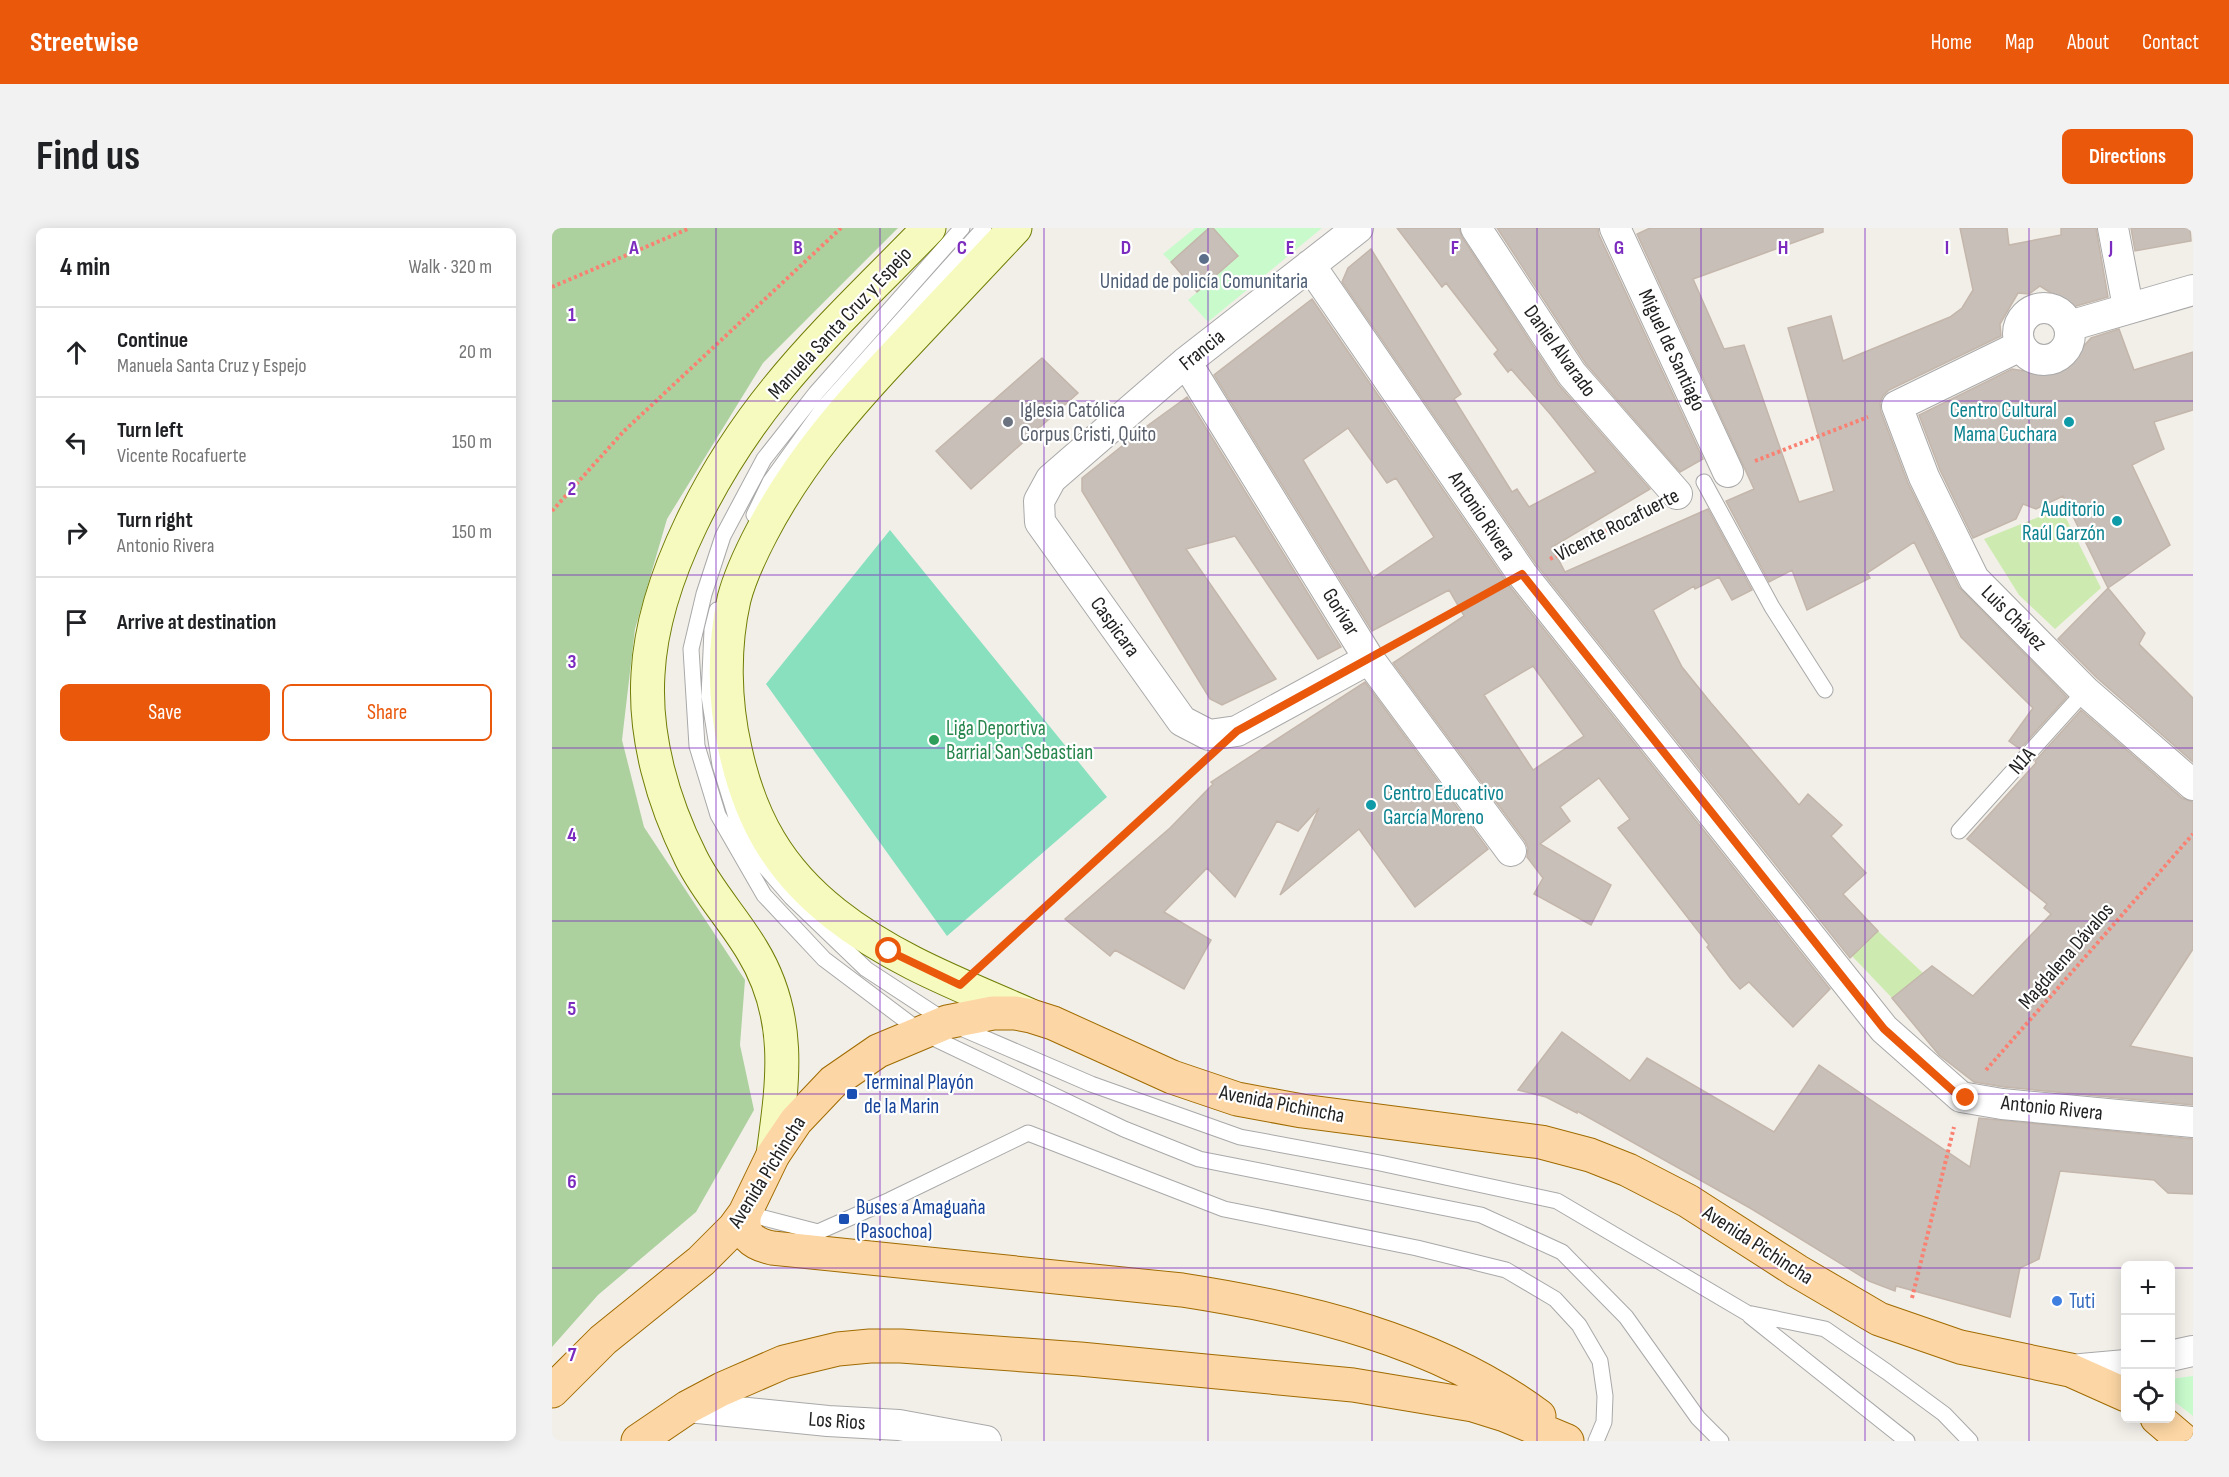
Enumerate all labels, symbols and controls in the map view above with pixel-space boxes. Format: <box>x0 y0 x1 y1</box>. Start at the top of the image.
text: Streetwise <box>30 26 139 59</box>
text: Home <box>1931 30 1972 55</box>
text: Map <box>2005 30 2034 55</box>
text: About <box>2067 30 2109 55</box>
text: Contact <box>2142 30 2199 55</box>
button: Directions <box>2062 129 2193 184</box>
text: Find us <box>36 131 140 182</box>
text: A <box>628 236 639 260</box>
text: B <box>793 236 803 260</box>
text: C <box>957 236 967 260</box>
text: D <box>1121 236 1131 260</box>
text: E <box>1286 236 1294 260</box>
text: F <box>1451 236 1459 260</box>
text: G <box>1614 236 1624 260</box>
text: H <box>1778 236 1788 260</box>
text: I <box>1945 236 1949 260</box>
text: J <box>2108 236 2113 260</box>
street label: Manuela Santa Cruz y Espejo <box>763 242 917 404</box>
text: 4 min <box>60 252 110 283</box>
marker: Unidad de policía Comunitaria <box>1197 252 1211 266</box>
text: Walk · 320 m <box>409 255 492 279</box>
place label: Unidad de policía Comunitaria <box>1100 269 1308 294</box>
street label: Miguel de Santiago <box>1633 285 1711 415</box>
street label: Daniel Alvarado <box>1518 300 1602 402</box>
text: 1 <box>568 303 576 327</box>
street label: Francia <box>1174 324 1230 376</box>
text: Continue <box>117 327 188 354</box>
icon: ahead <box>60 336 93 369</box>
text: 20 m <box>459 340 492 364</box>
text: Manuela Santa Cruz y Espejo <box>117 354 307 378</box>
place label: Iglesia Católica Corpus Cristi, Quito <box>1020 398 1156 447</box>
place label: Centro Cultural Mama Cuchara <box>1950 398 2057 447</box>
marker: Iglesia Católica Corpus Cristi, Quito <box>1001 415 1015 429</box>
marker: Centro Cultural Mama Cuchara <box>2062 415 2076 429</box>
text: Turn left <box>117 417 183 444</box>
icon: left <box>60 426 93 459</box>
text: 150 m <box>452 430 492 454</box>
text: Vicente Rocafuerte <box>117 444 246 468</box>
street label: Antonio Rivera <box>1442 466 1521 565</box>
text: 2 <box>568 477 576 501</box>
street label: Vicente Rocafuerte <box>1551 483 1683 567</box>
place label: Auditorio Raúl Garzón <box>2022 497 2105 546</box>
text: Turn right <box>117 507 193 534</box>
marker: Auditorio Raúl Garzón <box>2110 514 2124 528</box>
icon: right <box>60 516 93 549</box>
text: 150 m <box>452 520 492 544</box>
text: Antonio Rivera <box>117 534 214 558</box>
street label: Luis Chávez <box>1976 580 2052 656</box>
street label: Gorívar <box>1317 584 1365 640</box>
street label: Caspicara <box>1085 592 1145 662</box>
icon: arrive <box>60 606 93 639</box>
text: Arrive at destination <box>117 609 276 636</box>
text: 3 <box>568 650 577 674</box>
button: Save <box>60 684 270 741</box>
button: Share <box>282 684 492 741</box>
place label: Liga Deportiva Barrial San Sebastian <box>946 716 1093 765</box>
marker: Liga Deportiva Barrial San Sebastian <box>927 733 941 747</box>
street label: N1A <box>2004 742 2041 780</box>
place label: Centro Educativo García Moreno <box>1383 781 1504 830</box>
marker: Centro Educativo García Moreno <box>1364 798 1378 812</box>
text: 4 <box>567 823 577 847</box>
street label: Magdalena Dávalos <box>2013 898 2119 1014</box>
route start <box>875 937 901 963</box>
text: 5 <box>568 997 577 1021</box>
place label: Terminal Playón de la Marin <box>864 1070 974 1119</box>
street label: Avenida Pichincha <box>1216 1079 1347 1128</box>
route end <box>1952 1084 1978 1110</box>
marker: Terminal Playón de la Marin <box>845 1087 859 1101</box>
street label: Antonio Rivera <box>1999 1090 2104 1126</box>
street label: Avenida Pichincha <box>722 1112 811 1233</box>
text: 6 <box>567 1170 577 1194</box>
place label: Buses a Amaguaña (Pasochoa) <box>856 1195 986 1244</box>
street label: Avenida Pichincha <box>1697 1199 1818 1290</box>
marker: Buses a Amaguaña (Pasochoa) <box>837 1212 851 1226</box>
map controls <box>2121 1261 2175 1423</box>
button: + <box>2121 1261 2175 1315</box>
place label: Tuti <box>2069 1289 2095 1314</box>
marker: Tuti <box>2050 1294 2064 1308</box>
button: − <box>2121 1315 2175 1369</box>
text: 7 <box>568 1343 577 1367</box>
button: locate <box>2121 1369 2175 1423</box>
street label: Los Rios <box>808 1407 866 1435</box>

